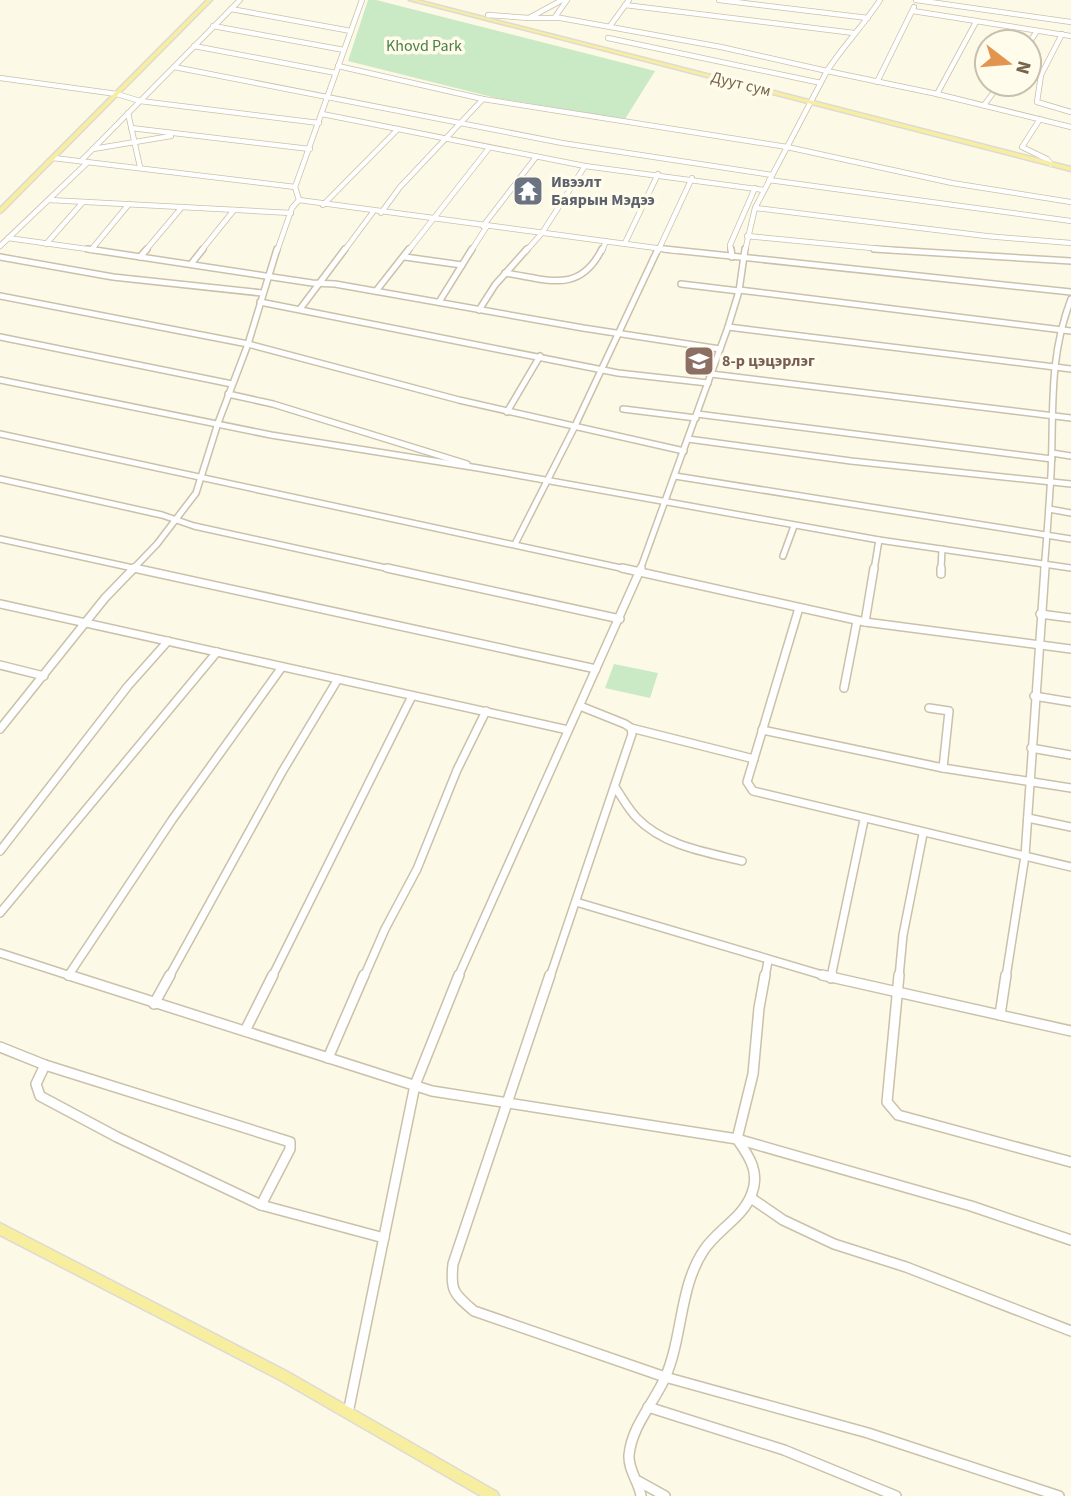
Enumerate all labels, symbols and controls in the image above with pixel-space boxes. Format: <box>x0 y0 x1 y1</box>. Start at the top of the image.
north arrow <box>973 28 1043 98</box>
park label: Khovd Park <box>386 35 462 57</box>
text: N <box>1008 57 1038 77</box>
street label: Дуут сум <box>709 66 773 102</box>
place label: Ивээлт Баярын Мэдээ <box>551 171 655 211</box>
temple icon: Ивээлт Баярын Мэдээ <box>511 174 545 208</box>
school or university icon: 8-р цэцэрлэг <box>682 344 716 378</box>
place label: 8-р цэцэрлэг <box>722 350 815 372</box>

